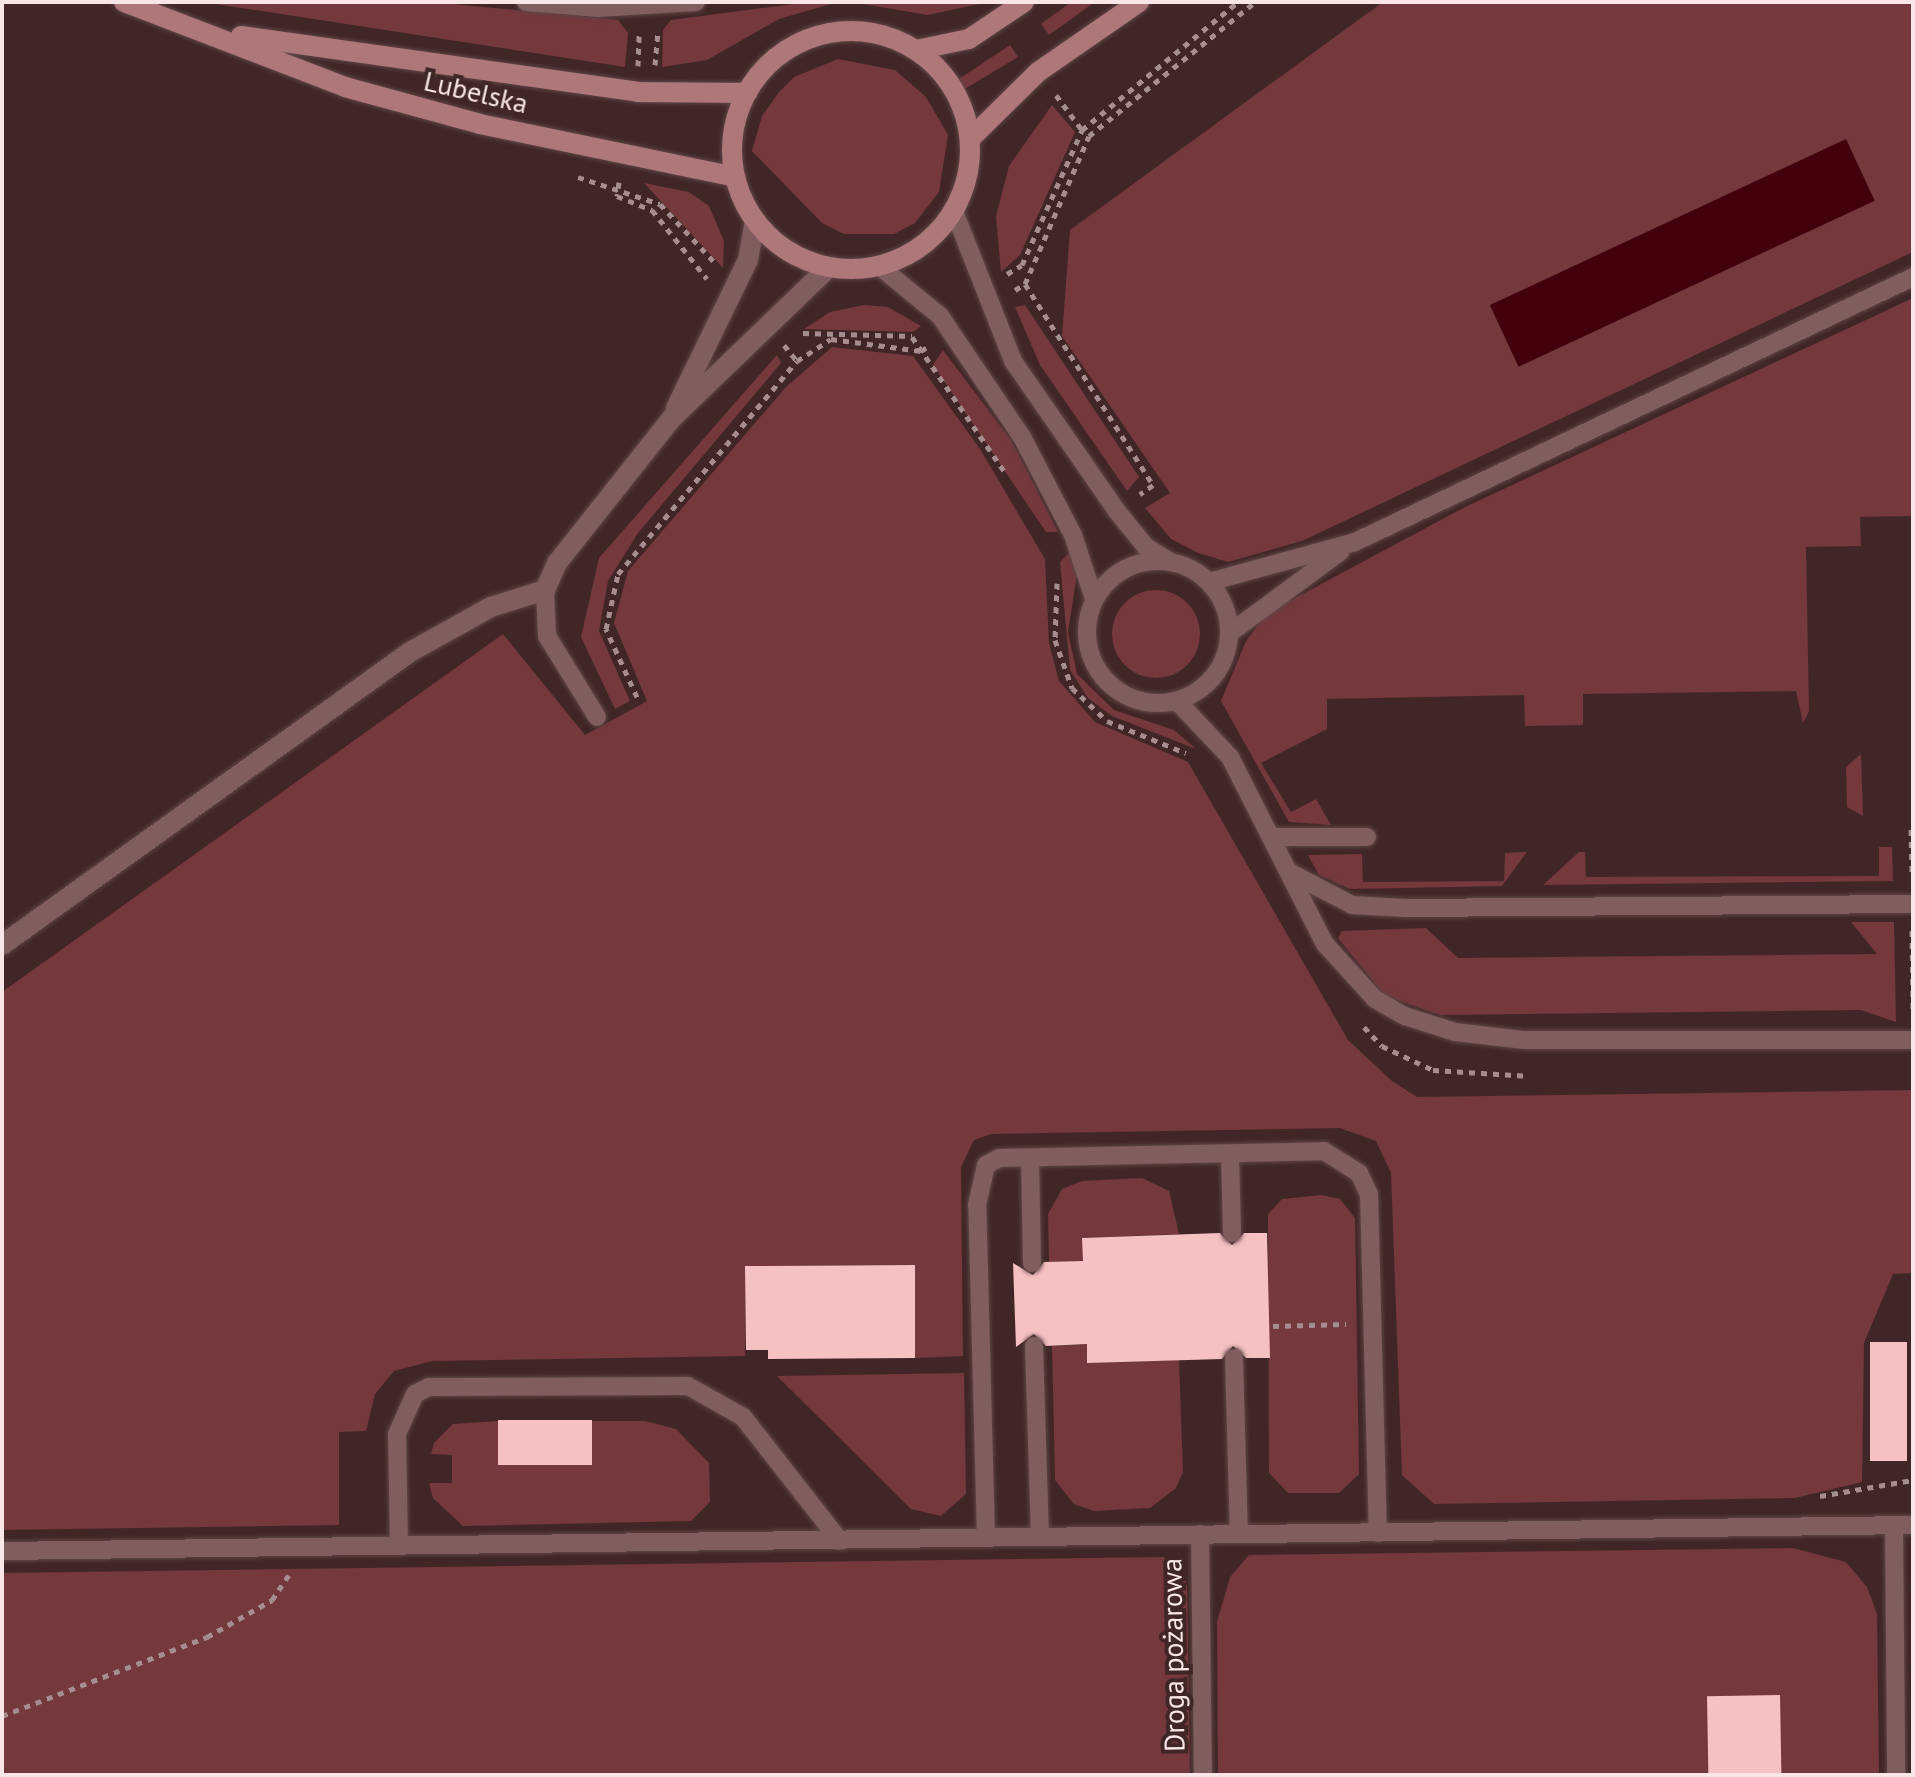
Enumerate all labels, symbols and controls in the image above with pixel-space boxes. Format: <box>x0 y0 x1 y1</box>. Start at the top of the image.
street label: Lubelska <box>421 64 531 120</box>
street label: Droga pożarowa <box>1155 1558 1191 1752</box>

